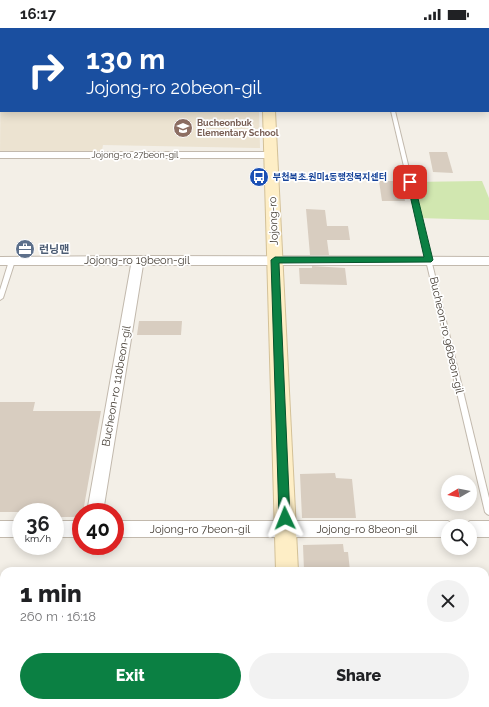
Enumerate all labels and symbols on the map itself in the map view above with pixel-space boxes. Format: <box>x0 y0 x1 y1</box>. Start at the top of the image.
school or university icon: Bucheonbuk Elementary School <box>172 117 194 139</box>
place label: Bucheonbuk Elementary School <box>197 118 279 138</box>
street label: Jojong-ro 27beon-gil <box>92 150 179 160</box>
pin <box>393 165 427 199</box>
bus stop icon: 부천북초.원미1동행정복지센터 <box>248 166 270 188</box>
place label: 부천북초.원미1동행정복지센터 <box>273 171 387 182</box>
street label: Jojong-ro <box>266 196 281 246</box>
office icon: 런닝맨 <box>14 238 36 260</box>
place label: 런닝맨 <box>39 243 69 256</box>
street label: Jojong-ro 19beon-gil <box>84 254 190 267</box>
street label: Bucheon-ro 96beon-gil <box>427 275 466 395</box>
street label: Bucheon-ro 110beon-gil <box>99 325 134 448</box>
north arrow <box>441 475 477 511</box>
position arrow <box>264 497 306 539</box>
speed limit sign: 40 <box>72 503 124 555</box>
street label: Jojong-ro 7beon-gil <box>150 523 250 536</box>
street label: Jojong-ro 8beon-gil <box>316 523 418 536</box>

